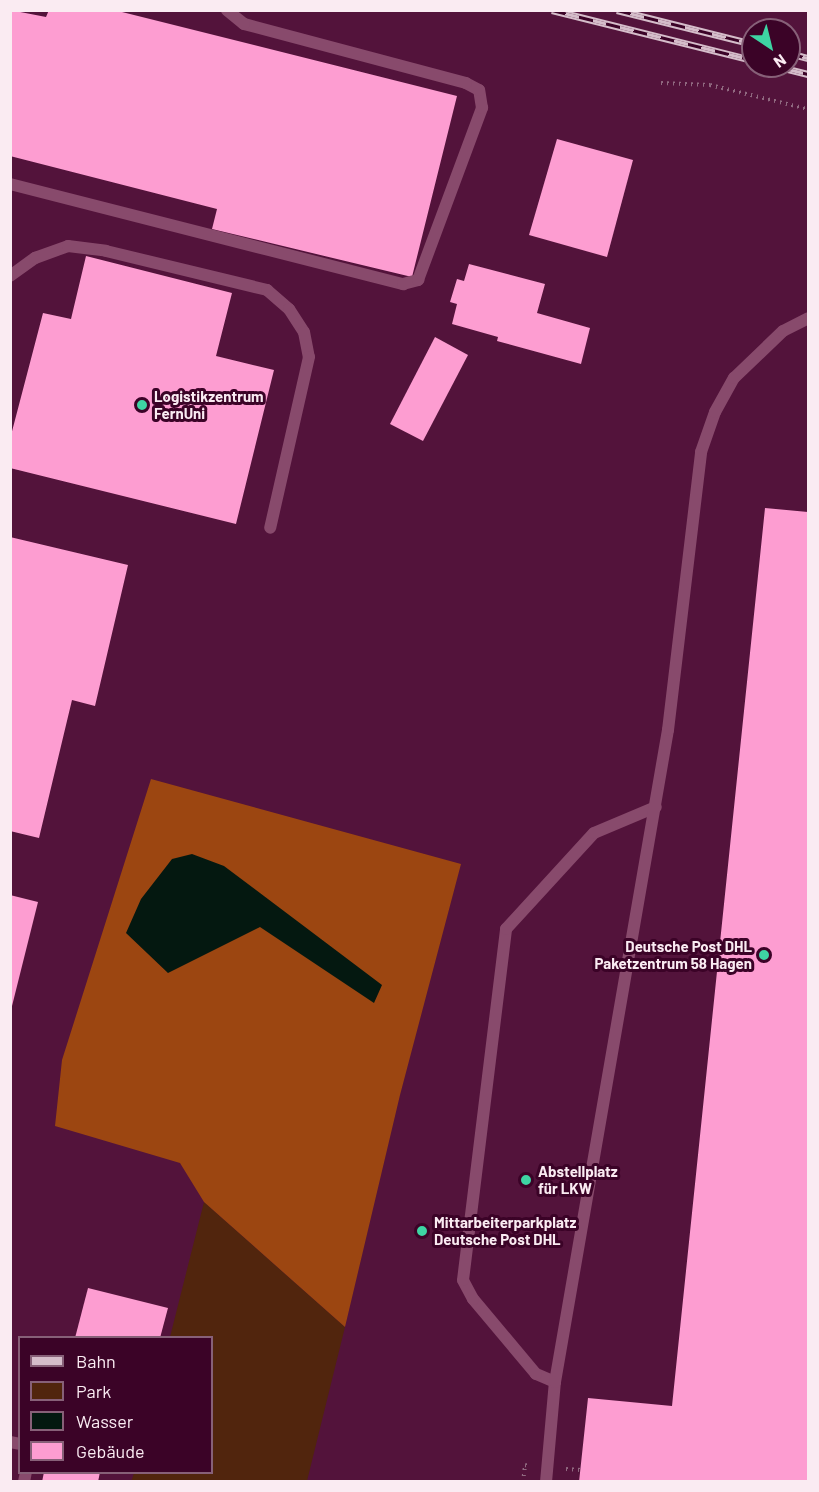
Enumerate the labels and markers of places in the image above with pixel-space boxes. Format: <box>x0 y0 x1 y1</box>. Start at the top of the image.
place label: Logistikzentrum FernUni <box>154 387 264 422</box>
marker: Logistikzentrum FernUni <box>135 398 149 412</box>
place label: Deutsche Post DHL Paketzentrum 58 Hagen <box>595 937 752 972</box>
marker: Deutsche Post DHL Paketzentrum 58 Hagen <box>757 948 771 962</box>
place label: Abstellplatz für LKW <box>538 1162 618 1197</box>
marker: Abstellplatz für LKW <box>519 1173 533 1187</box>
place label: Mittarbeiterparkplatz Deutsche Post DHL <box>434 1213 576 1248</box>
marker: Mittarbeiterparkplatz Deutsche Post DHL <box>415 1224 429 1238</box>

